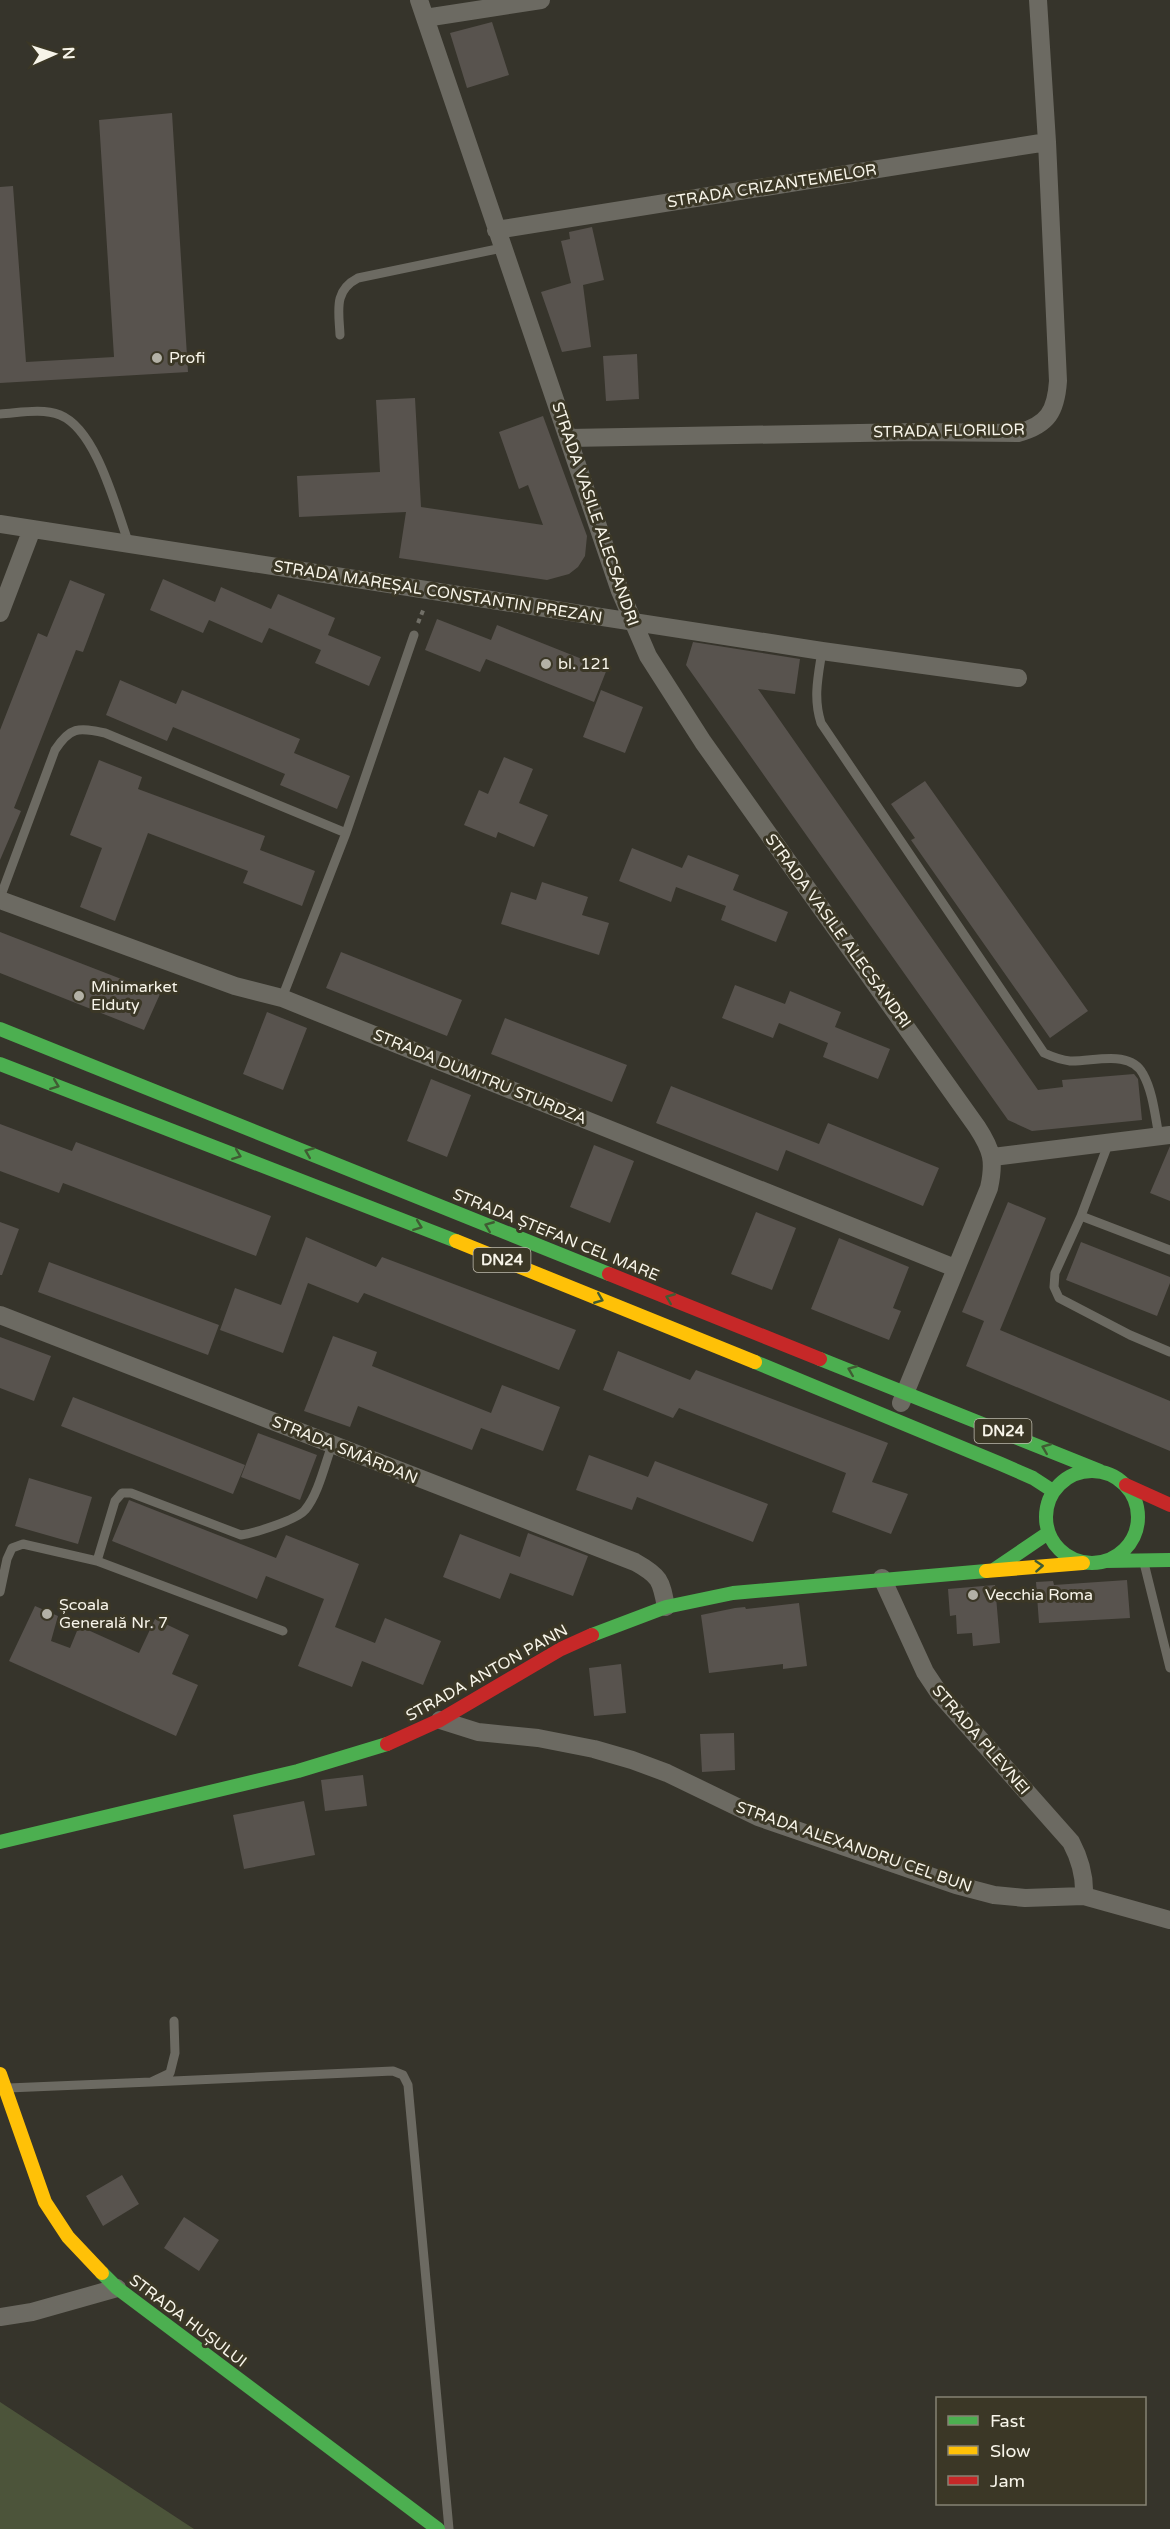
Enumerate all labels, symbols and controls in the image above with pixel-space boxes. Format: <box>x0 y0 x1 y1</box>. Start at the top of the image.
north arrow <box>24 24 84 84</box>
text: N <box>58 46 78 60</box>
street label: STRADA CRIZANTEMELOR <box>666 160 878 212</box>
place label: Profi <box>169 348 205 368</box>
marker: Profi <box>150 351 164 365</box>
street label: STRADA VASILE ALECSANDRI <box>547 399 643 629</box>
street label: STRADA FLORILOR <box>873 420 1025 442</box>
street label: STRADA MAREȘAL CONSTANTIN PREZAN <box>272 556 604 628</box>
place label: bl. 121 <box>558 654 611 674</box>
marker: bl. 121 <box>539 657 553 671</box>
street label: STRADA VASILE ALECSANDRI <box>761 830 915 1032</box>
place label: Minimarket Elduty <box>91 977 178 1015</box>
marker: Minimarket Elduty <box>72 989 86 1003</box>
street label: STRADA DUMITRU STURDZA <box>370 1025 590 1129</box>
one-way arrow <box>49 1077 59 1090</box>
one-way arrow <box>304 1147 314 1160</box>
one-way arrow <box>230 1148 241 1160</box>
street label: STRADA ȘTEFAN CEL MARE <box>450 1184 662 1286</box>
one-way arrow <box>412 1219 423 1232</box>
one-way arrow <box>484 1221 495 1233</box>
road number: DN24 <box>474 1248 530 1272</box>
one-way arrow <box>593 1292 604 1304</box>
one-way arrow <box>666 1293 677 1305</box>
one-way arrow <box>847 1365 858 1377</box>
street label: STRADA SMÂRDAN <box>269 1412 421 1488</box>
road number: DN24 <box>974 1419 1032 1443</box>
one-way arrow <box>1041 1443 1052 1456</box>
one-way arrow <box>1035 1560 1044 1573</box>
place label: Vecchia Roma <box>985 1585 1093 1605</box>
marker: Vecchia Roma <box>966 1588 980 1602</box>
place label: Școala Generală Nr. 7 <box>59 1595 168 1633</box>
marker: Școala Generală Nr. 7 <box>40 1607 54 1621</box>
street label: STRADA ANTON PANN <box>403 1620 571 1726</box>
street label: STRADA PLEVNEI <box>928 1681 1034 1799</box>
street label: STRADA ALEXANDRU CEL BUN <box>733 1797 975 1897</box>
street label: STRADA HUȘULUI <box>125 2270 251 2372</box>
legend <box>936 2397 1146 2505</box>
text: Fast <box>990 2410 1025 2432</box>
text: Slow <box>990 2440 1031 2462</box>
text: Jam <box>990 2470 1025 2492</box>

